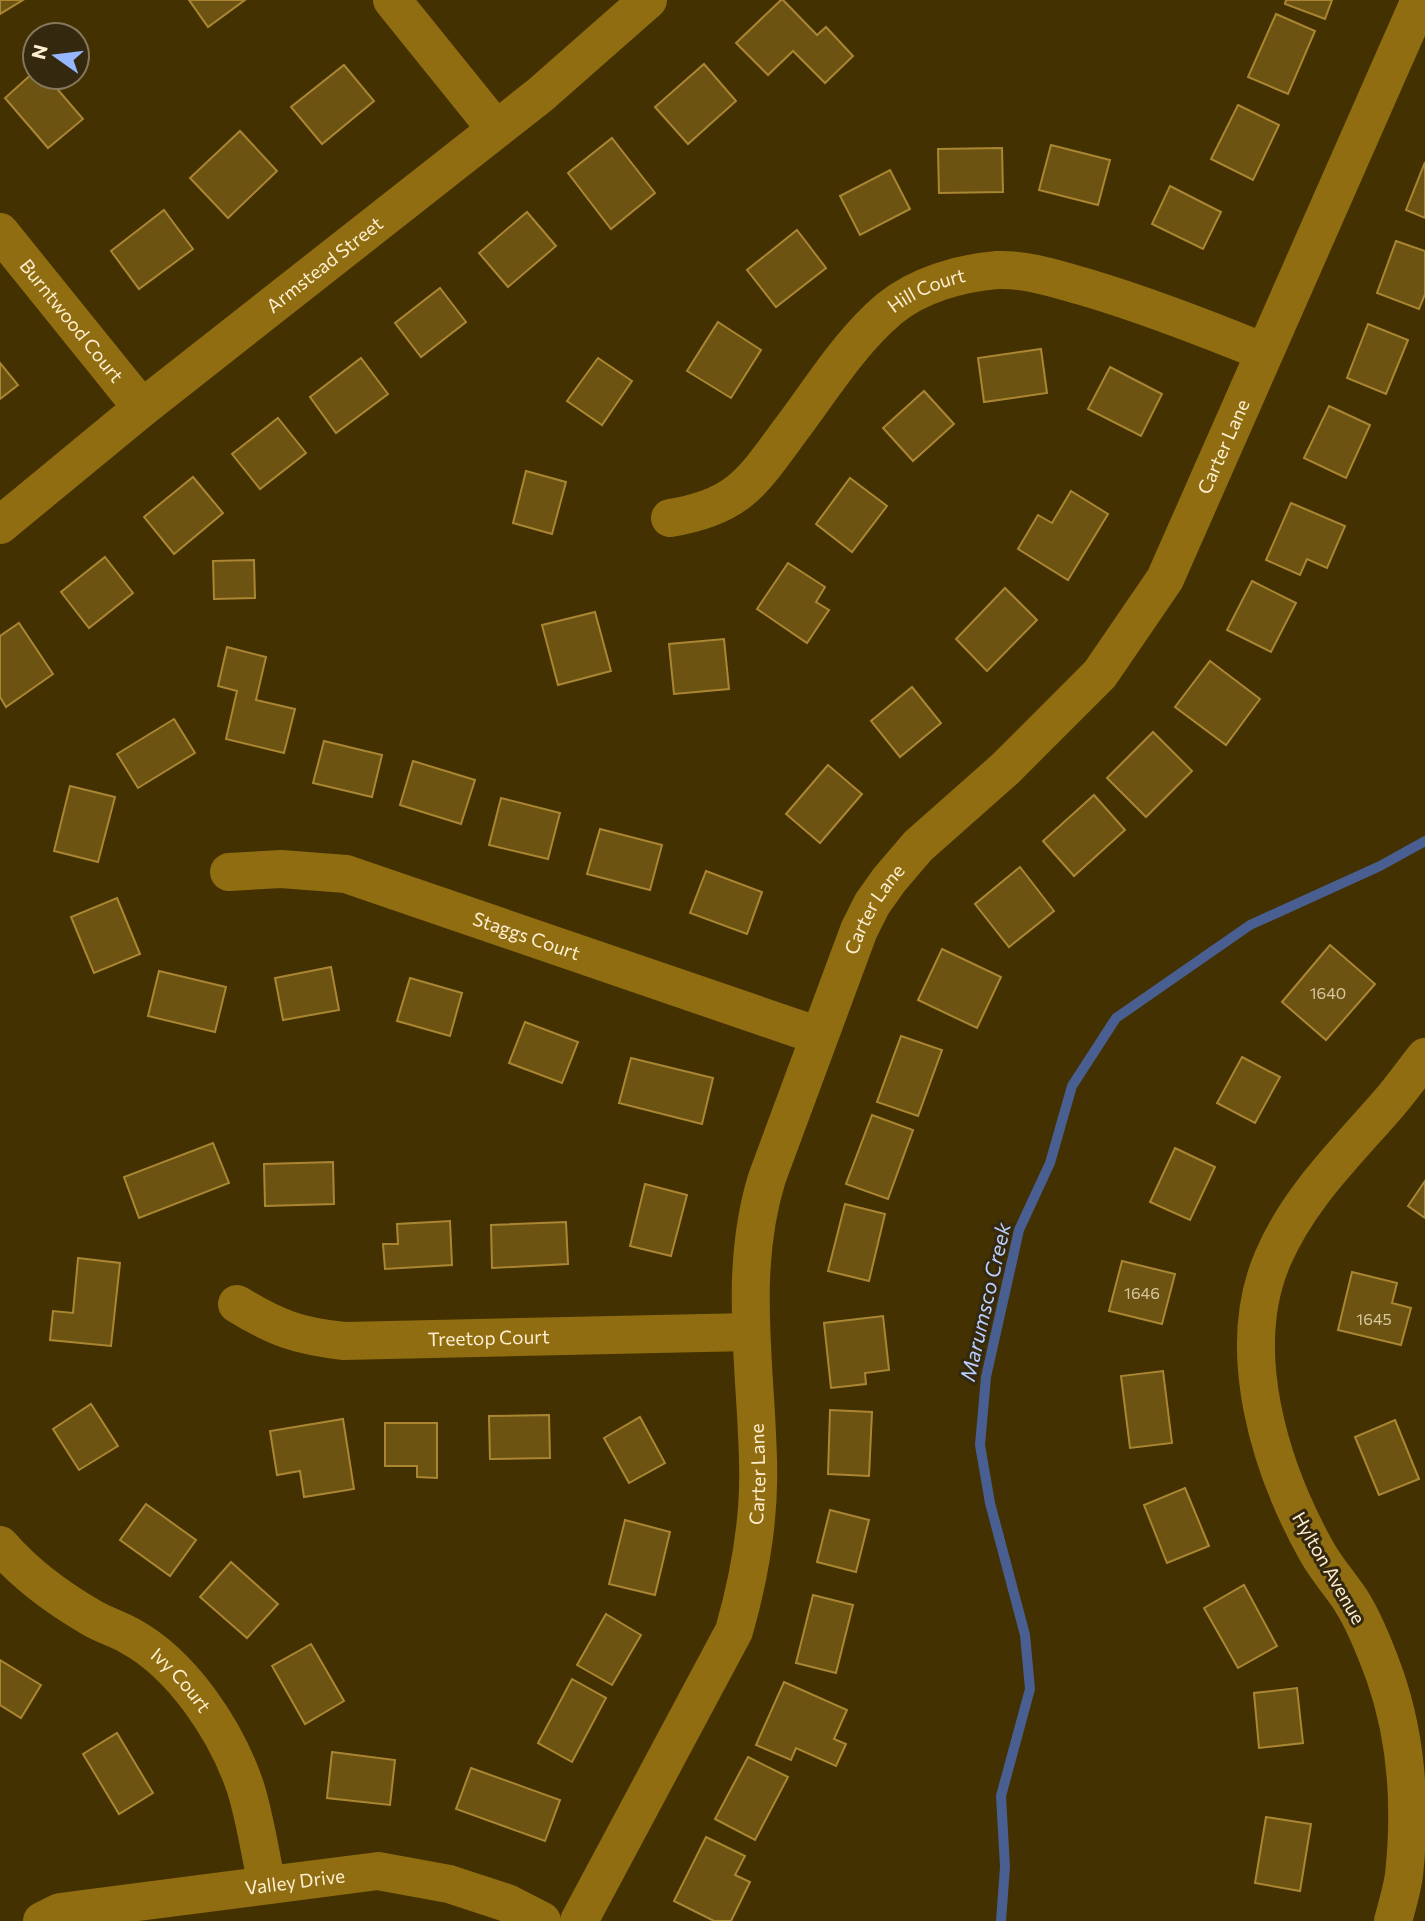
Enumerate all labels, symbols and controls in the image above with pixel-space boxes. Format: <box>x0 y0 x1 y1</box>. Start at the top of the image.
north arrow <box>21 21 91 91</box>
text: N <box>26 42 52 61</box>
street label: Armstead Street <box>261 211 387 317</box>
street label: Burntwood Court <box>15 254 129 387</box>
street label: Hill Court <box>883 263 967 317</box>
street label: Carter Lane <box>1192 395 1254 497</box>
street label: Carter Lane <box>839 859 909 957</box>
street label: Staggs Court <box>470 906 583 964</box>
house number: 1640 <box>1310 983 1346 1002</box>
water label: Marumsco Creek <box>954 1219 1015 1383</box>
house number: 1646 <box>1124 1283 1160 1302</box>
house number: 1645 <box>1356 1309 1392 1328</box>
street label: Treetop Court <box>427 1324 550 1350</box>
street label: Carter Lane <box>744 1423 769 1526</box>
street label: Hylton Avenue <box>1288 1508 1371 1628</box>
street label: Ivy Court <box>147 1642 217 1717</box>
street label: Valley Drive <box>243 1863 346 1899</box>

